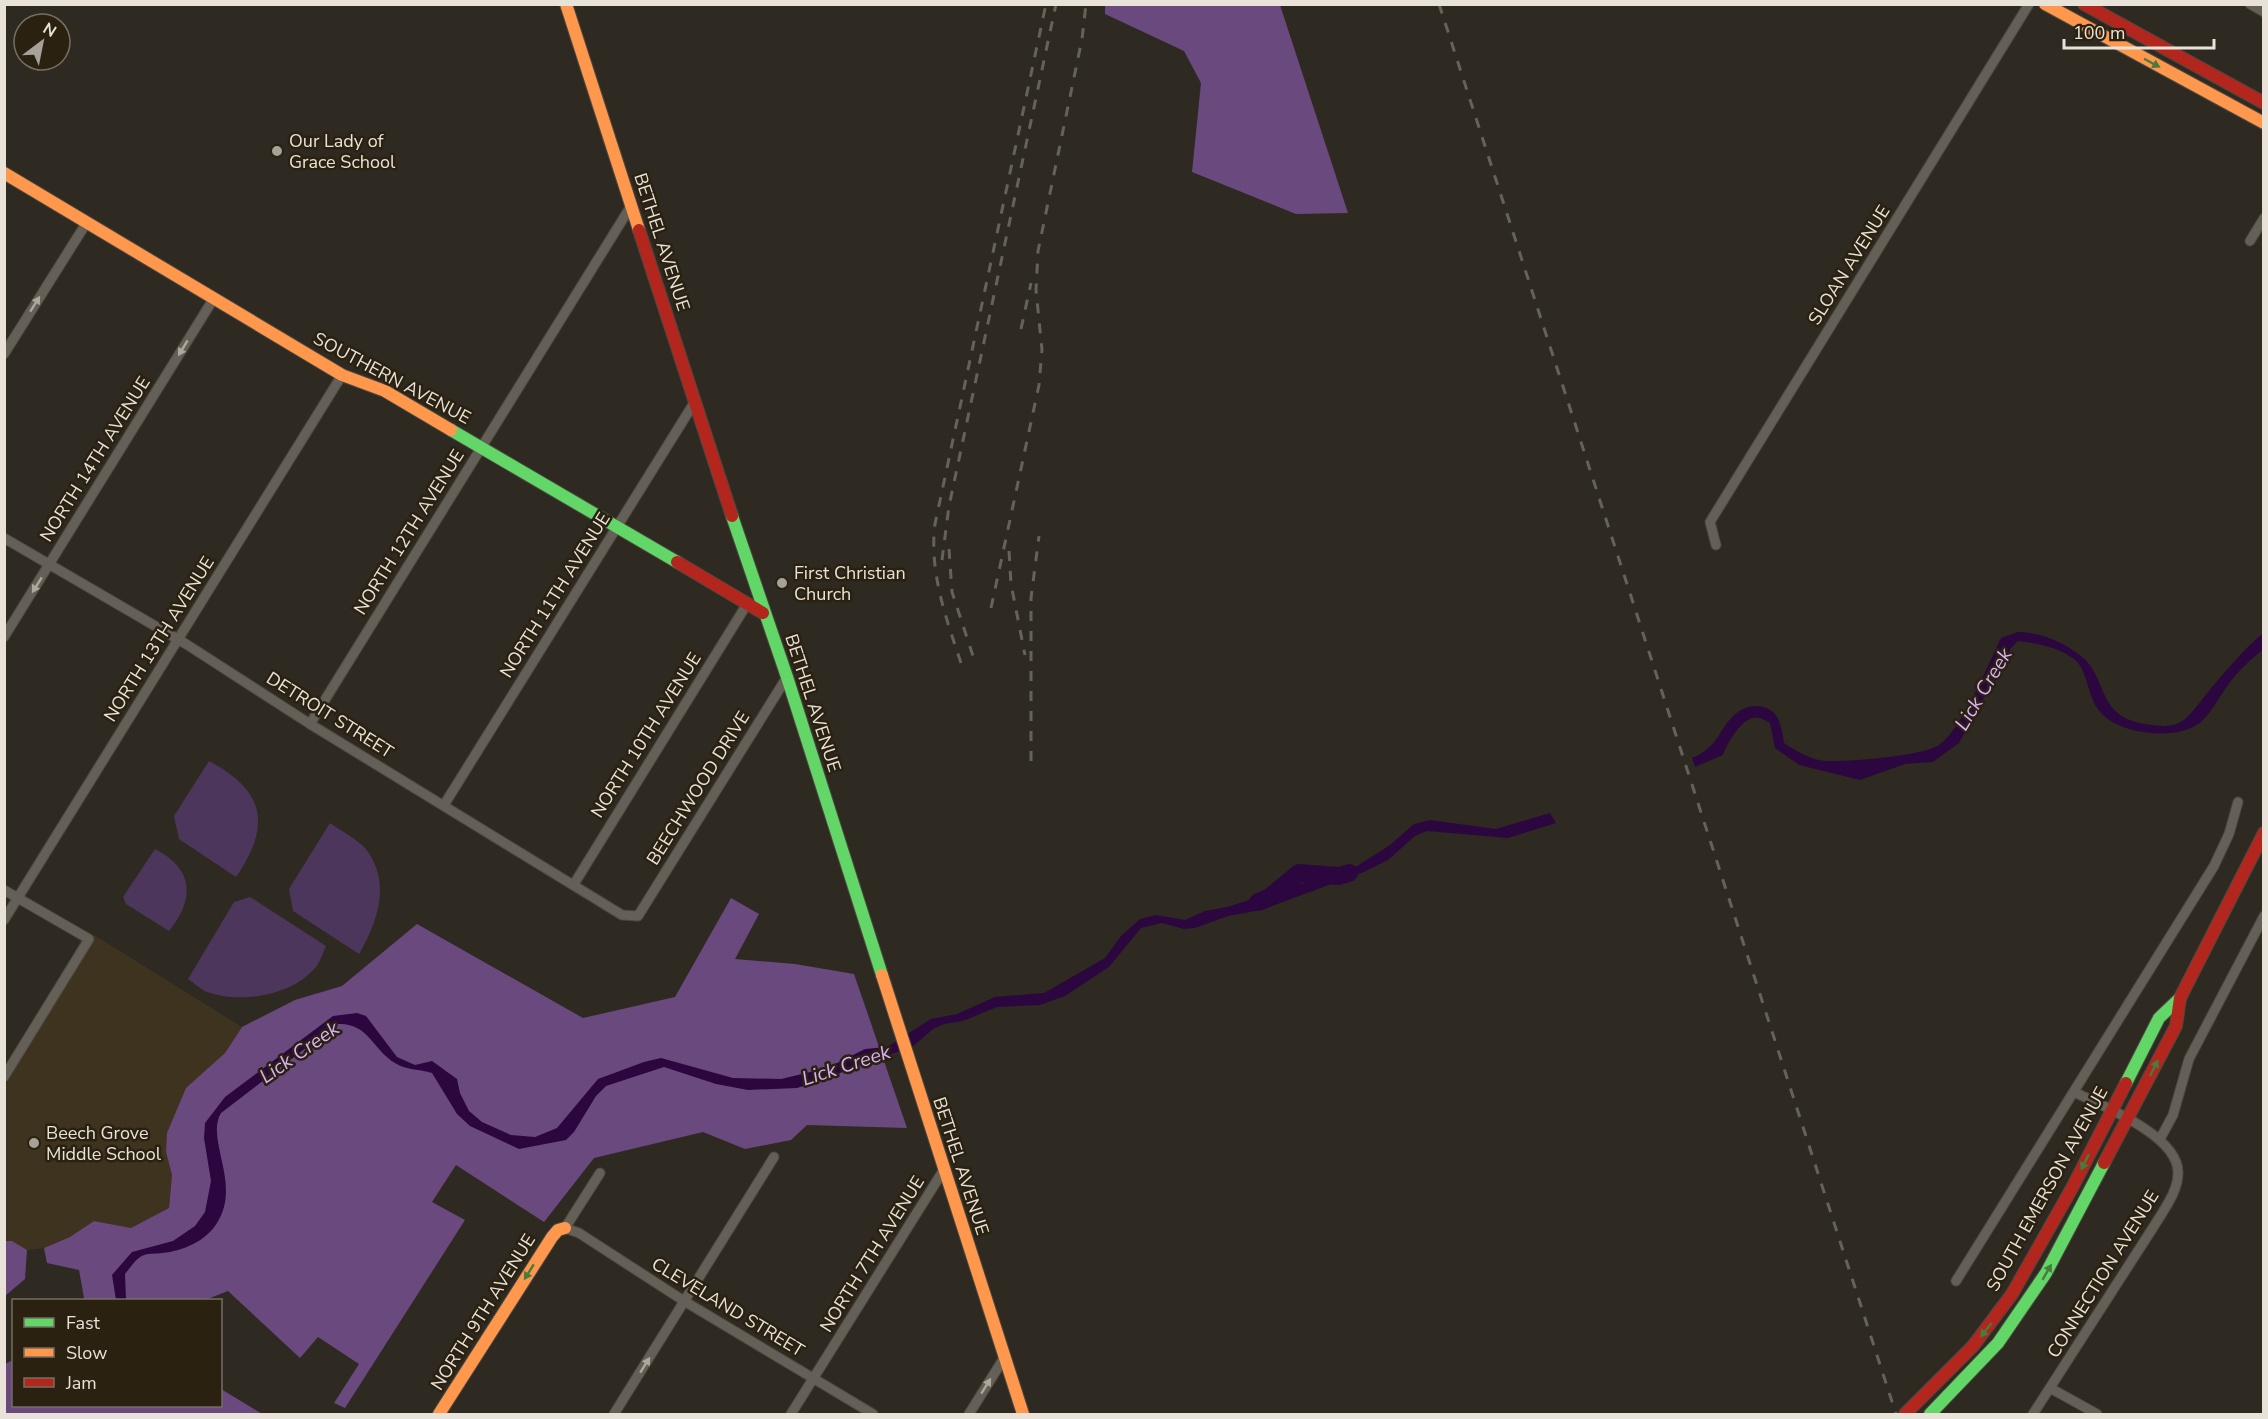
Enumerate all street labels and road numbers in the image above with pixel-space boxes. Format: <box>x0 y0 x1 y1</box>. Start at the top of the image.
street label: BETHEL AVENUE <box>628 170 696 314</box>
street label: SLOAN AVENUE <box>1803 201 1895 329</box>
street label: SOUTHERN AVENUE <box>309 326 475 430</box>
street label: NORTH 14TH AVENUE <box>34 372 156 546</box>
street label: NORTH 12TH AVENUE <box>348 445 470 619</box>
street label: NORTH 11TH AVENUE <box>494 508 616 682</box>
street label: NORTH 13TH AVENUE <box>98 552 220 726</box>
street label: BETHEL AVENUE <box>779 631 847 775</box>
street label: NORTH 10TH AVENUE <box>585 648 707 822</box>
street label: DETROIT STREET <box>262 666 398 764</box>
street label: BEECHWOOD DRIVE <box>641 707 755 869</box>
street label: SOUTH EMERSON AVENUE <box>1981 1082 2113 1296</box>
street label: BETHEL AVENUE <box>927 1094 995 1238</box>
street label: NORTH 7TH AVENUE <box>814 1171 930 1337</box>
street label: CONNECTION AVENUE <box>2041 1186 2165 1362</box>
street label: NORTH 9TH AVENUE <box>425 1229 541 1395</box>
street label: CLEVELAND STREET <box>647 1252 809 1362</box>

